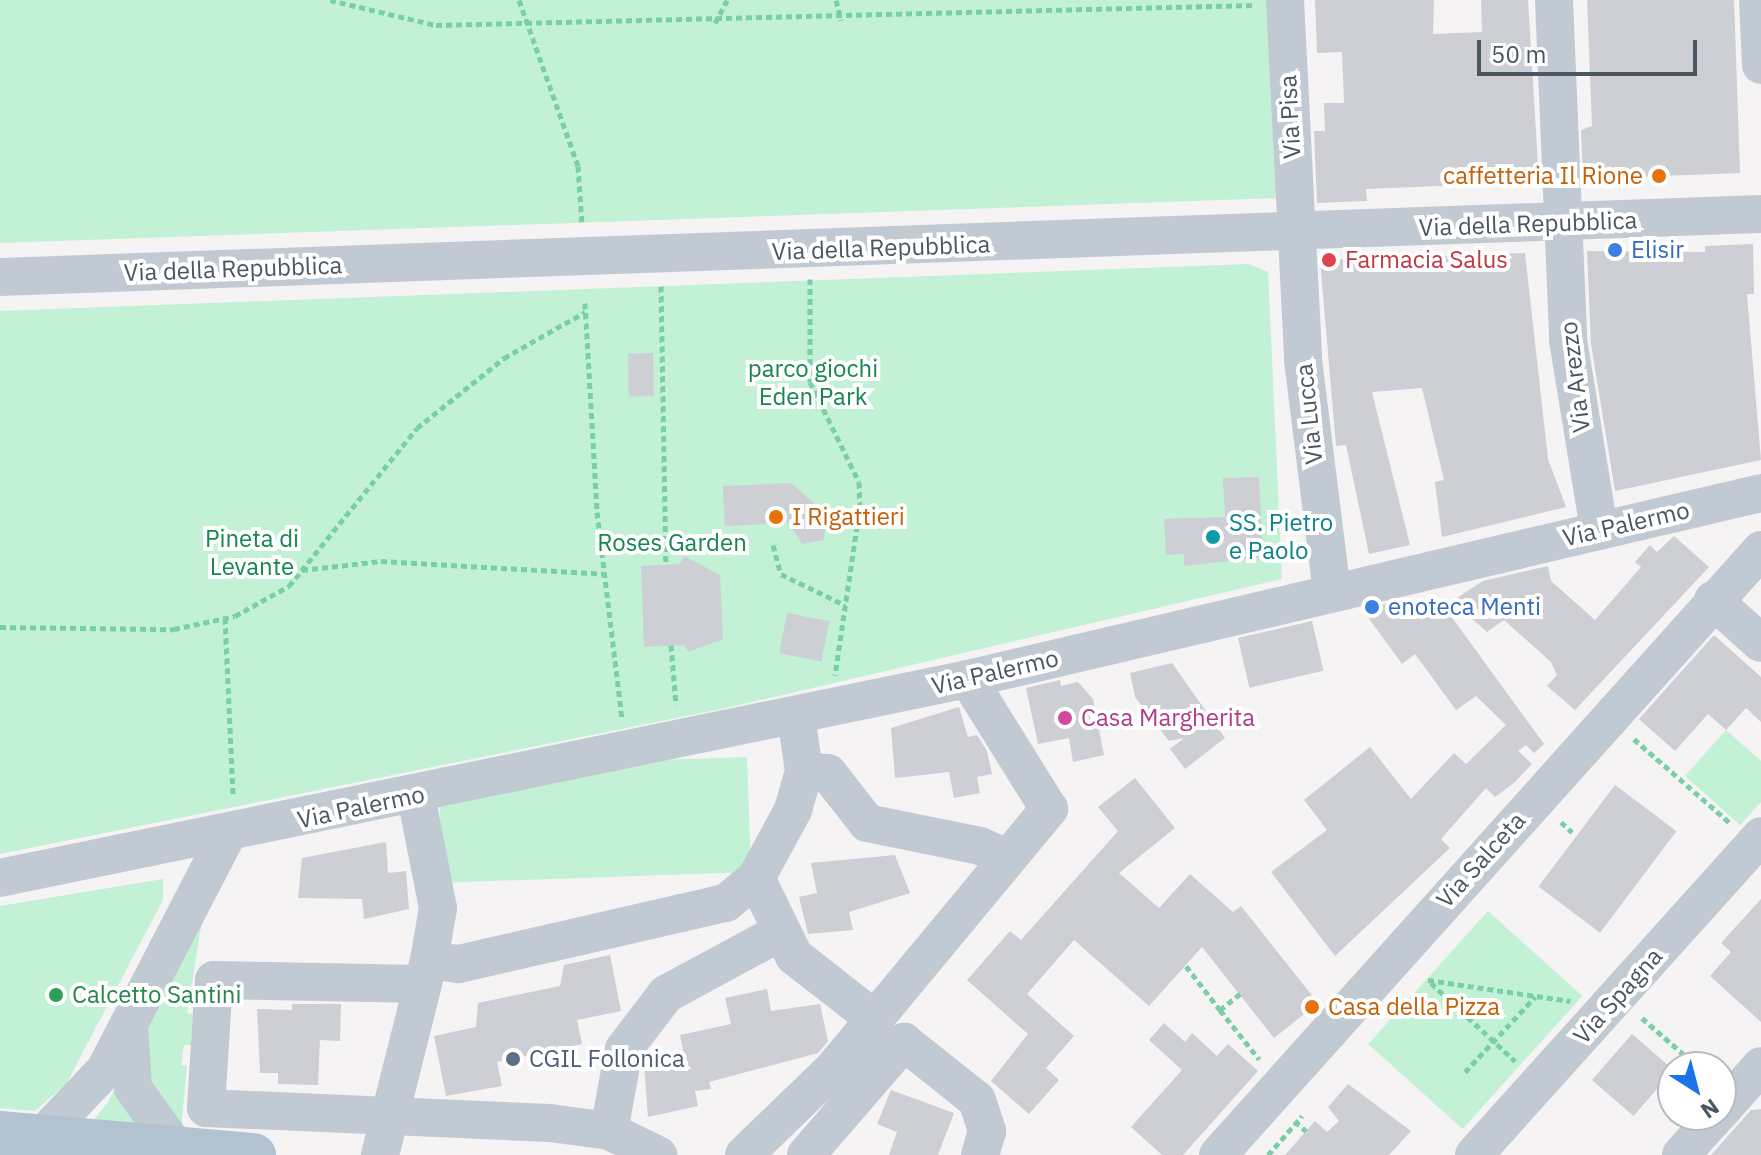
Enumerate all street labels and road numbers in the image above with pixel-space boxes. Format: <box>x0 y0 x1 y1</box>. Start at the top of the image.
street label: Via Pisa <box>1273 74 1307 160</box>
street label: Via della Repubblica <box>1418 206 1638 242</box>
street label: Via della Repubblica <box>771 230 991 266</box>
street label: Via della Repubblica <box>123 251 343 287</box>
street label: Via Arezzo <box>1554 320 1596 434</box>
street label: Via Lucca <box>1289 362 1329 466</box>
street label: Via Palermo <box>1560 495 1692 553</box>
street label: Via Palermo <box>929 643 1061 701</box>
street label: Via Palermo <box>295 779 427 835</box>
street label: Via Salceta <box>1431 806 1531 914</box>
street label: Via Spagna <box>1568 942 1668 1050</box>

